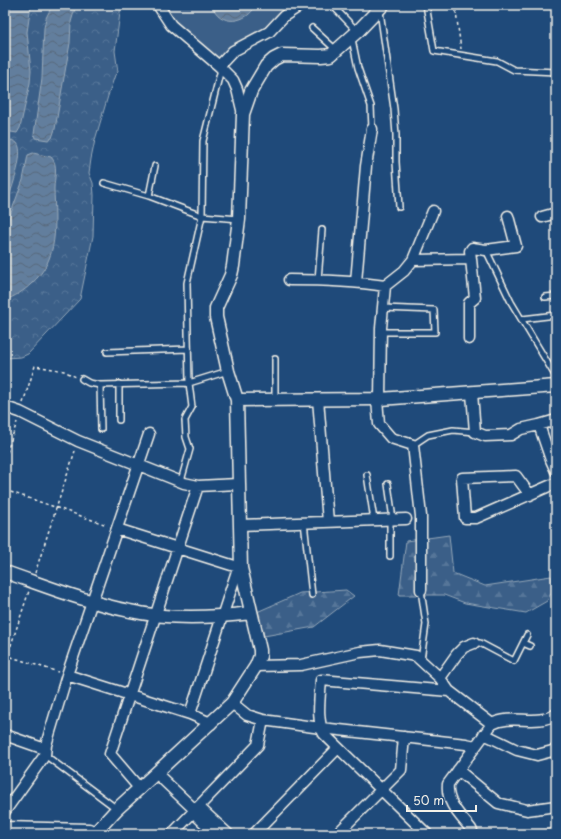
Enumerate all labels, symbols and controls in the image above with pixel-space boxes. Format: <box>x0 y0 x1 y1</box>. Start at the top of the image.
scale bar <box>407 787 476 813</box>
text: 50 m <box>413 791 444 809</box>

